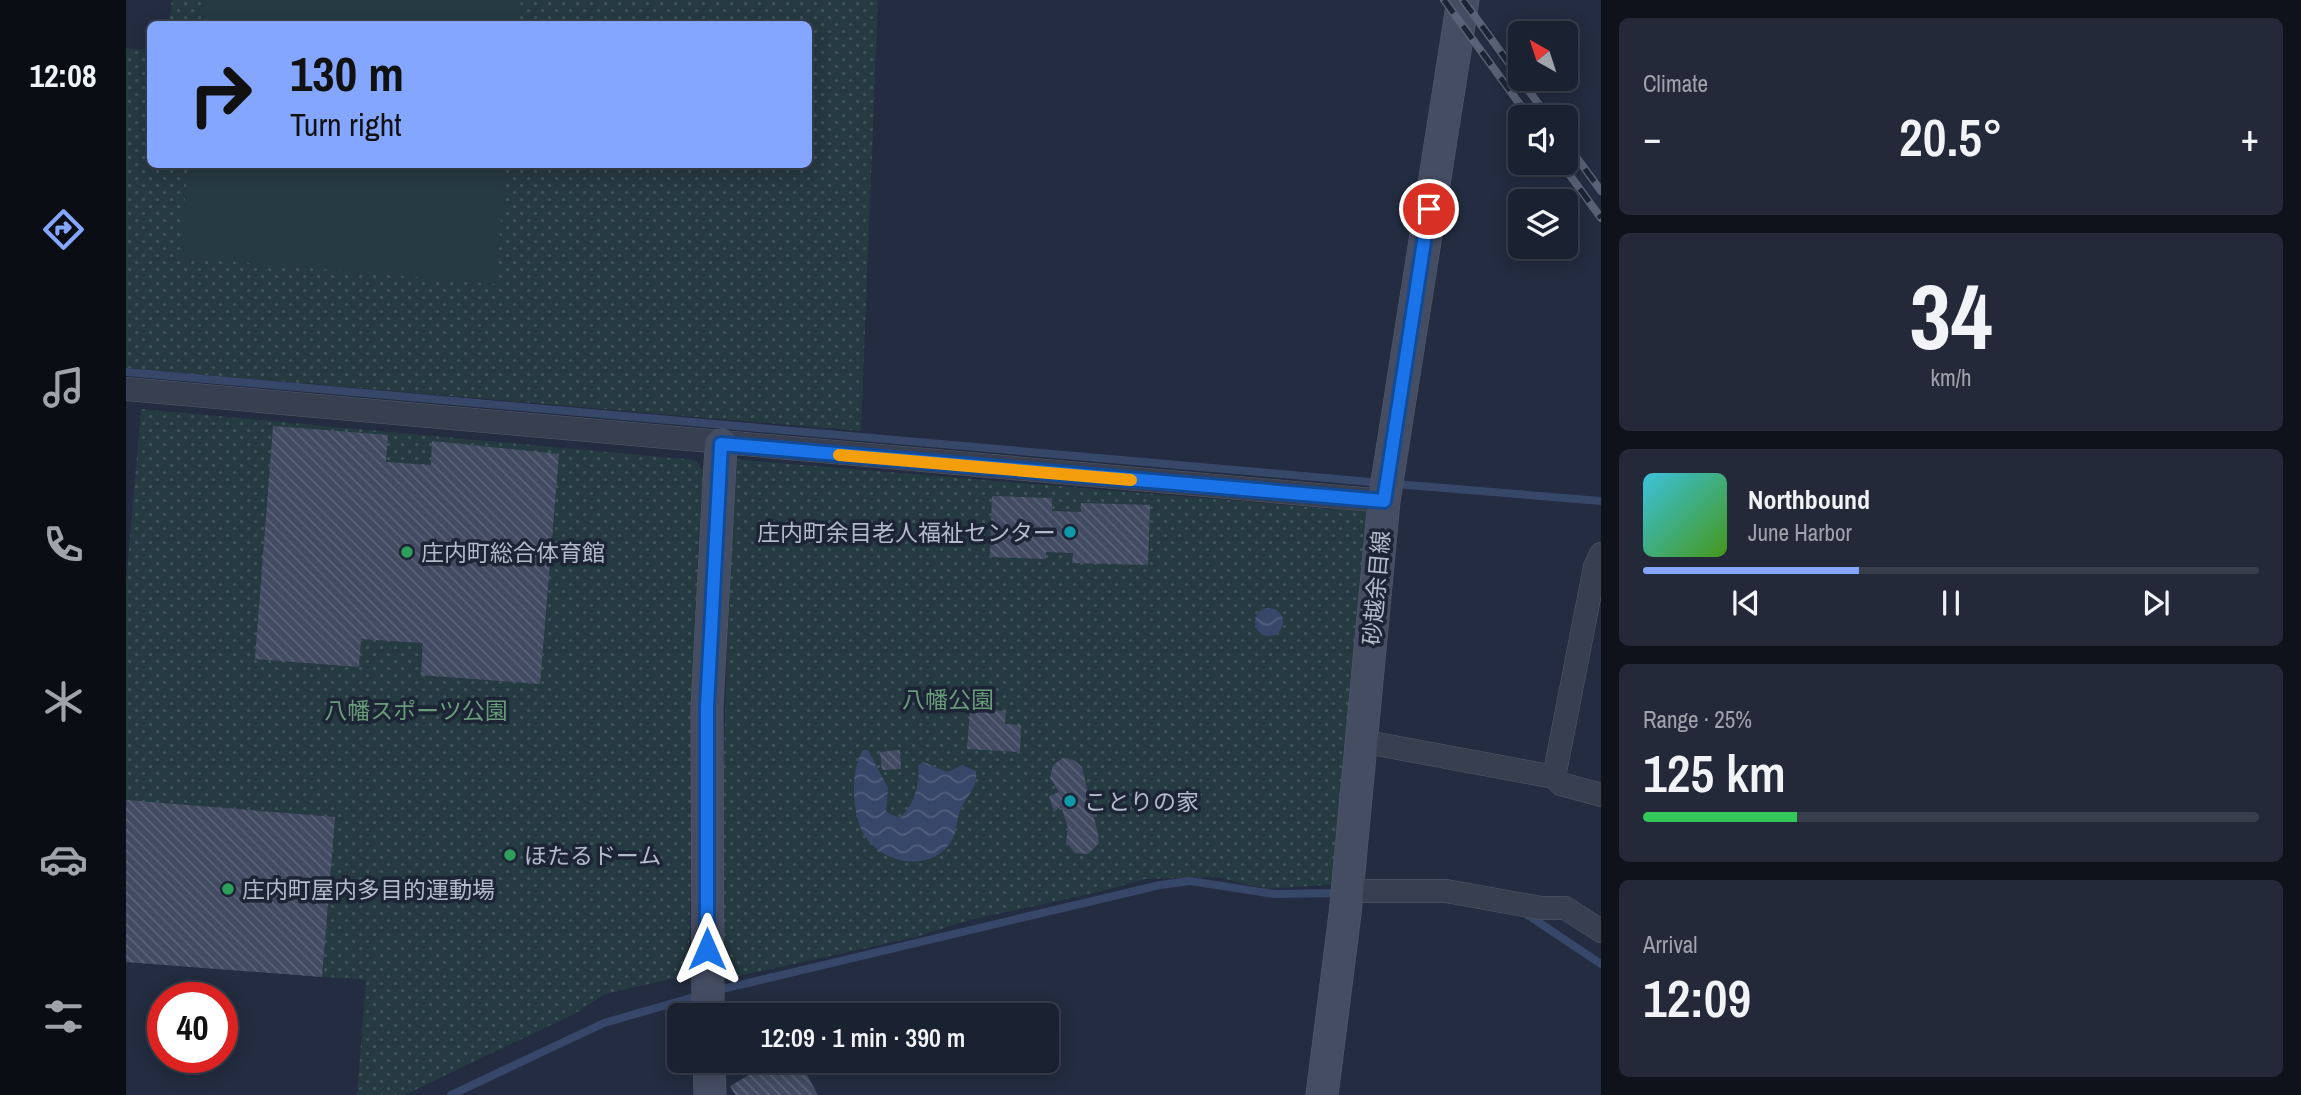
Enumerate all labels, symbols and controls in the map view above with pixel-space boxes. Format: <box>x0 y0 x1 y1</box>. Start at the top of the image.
north arrow <box>1508 21 1578 91</box>
map controls <box>1508 21 1578 259</box>
text: 130 m <box>290 40 404 106</box>
icon: right <box>175 49 266 140</box>
text: 12:08 <box>29 54 97 97</box>
text: Climate <box>1643 68 1708 99</box>
text: 20.5° <box>1899 102 2003 172</box>
text: Turn right <box>290 103 402 146</box>
button: sound <box>1508 105 1578 175</box>
text: − <box>1643 112 1661 163</box>
text: + <box>2241 112 2259 163</box>
pin <box>1399 179 1459 239</box>
button: layers <box>1508 189 1578 259</box>
icon: arrive <box>1410 190 1448 228</box>
icon: directions <box>39 205 88 254</box>
text: 34 <box>1910 255 1993 377</box>
text: km/h <box>1931 362 1971 393</box>
icon: music <box>39 363 88 412</box>
text: Northbound <box>1748 482 1870 517</box>
place label: 庄内町余目老人福祉センター <box>757 517 1056 548</box>
text: June Harbor <box>1748 517 1852 548</box>
icon: phone <box>39 520 88 569</box>
marker: 庄内町余目老人福祉センター <box>1062 524 1078 540</box>
street label: 砂越余目線 <box>1356 529 1396 647</box>
place label: 庄内町総合体育館 <box>421 537 605 568</box>
marker: 庄内町総合体育館 <box>399 544 415 560</box>
icon: previous <box>1727 584 1765 622</box>
icon: pause <box>1932 584 1970 622</box>
icon: next <box>2137 584 2175 622</box>
icon: climate <box>39 677 88 726</box>
park label: 八幡公園 <box>902 684 994 715</box>
park label: 八幡スポーツ公園 <box>324 695 508 726</box>
text: Range · 25% <box>1643 704 1752 735</box>
text: 125 km <box>1643 738 1786 808</box>
place label: ことりの家 <box>1084 786 1199 817</box>
marker: ことりの家 <box>1062 793 1078 809</box>
icon: car <box>39 835 88 884</box>
place label: ほたるドーム <box>524 840 661 871</box>
marker: ほたるドーム <box>502 847 518 863</box>
place label: 庄内町屋内多目的運動場 <box>242 874 495 905</box>
marker: 庄内町屋内多目的運動場 <box>220 881 236 897</box>
position arrow <box>670 912 744 986</box>
text: Arrival <box>1643 929 1698 960</box>
text: 12:09 <box>1643 963 1751 1033</box>
speed limit sign: 40 <box>147 982 238 1073</box>
icon: filters <box>39 992 88 1041</box>
text: 12:09 · 1 min · 390 m <box>761 1020 965 1055</box>

